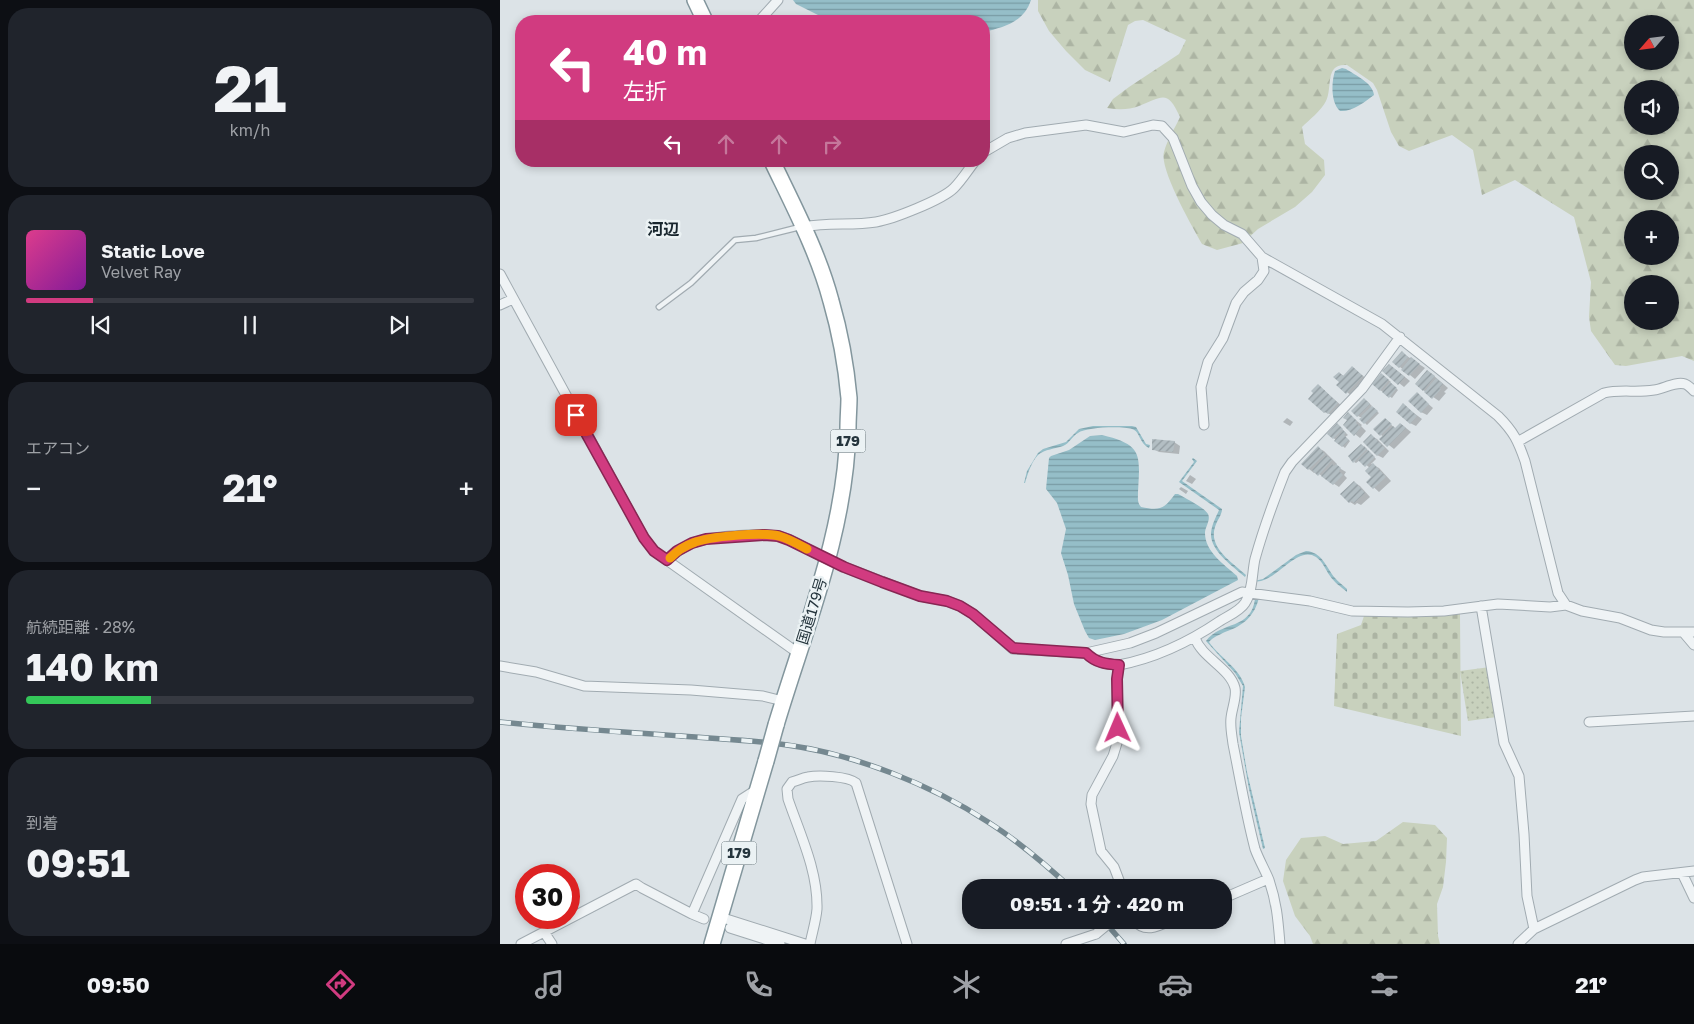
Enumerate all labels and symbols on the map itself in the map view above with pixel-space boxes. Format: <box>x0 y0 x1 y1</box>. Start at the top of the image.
north arrow <box>1624 15 1679 70</box>
district label: 河辺 <box>647 219 680 239</box>
pin <box>555 394 597 436</box>
road number: 179 <box>830 430 866 452</box>
street label: 国道179号 <box>792 575 830 646</box>
position arrow <box>1091 701 1143 753</box>
road number: 179 <box>722 841 756 864</box>
speed limit sign: 30 <box>515 864 580 929</box>

